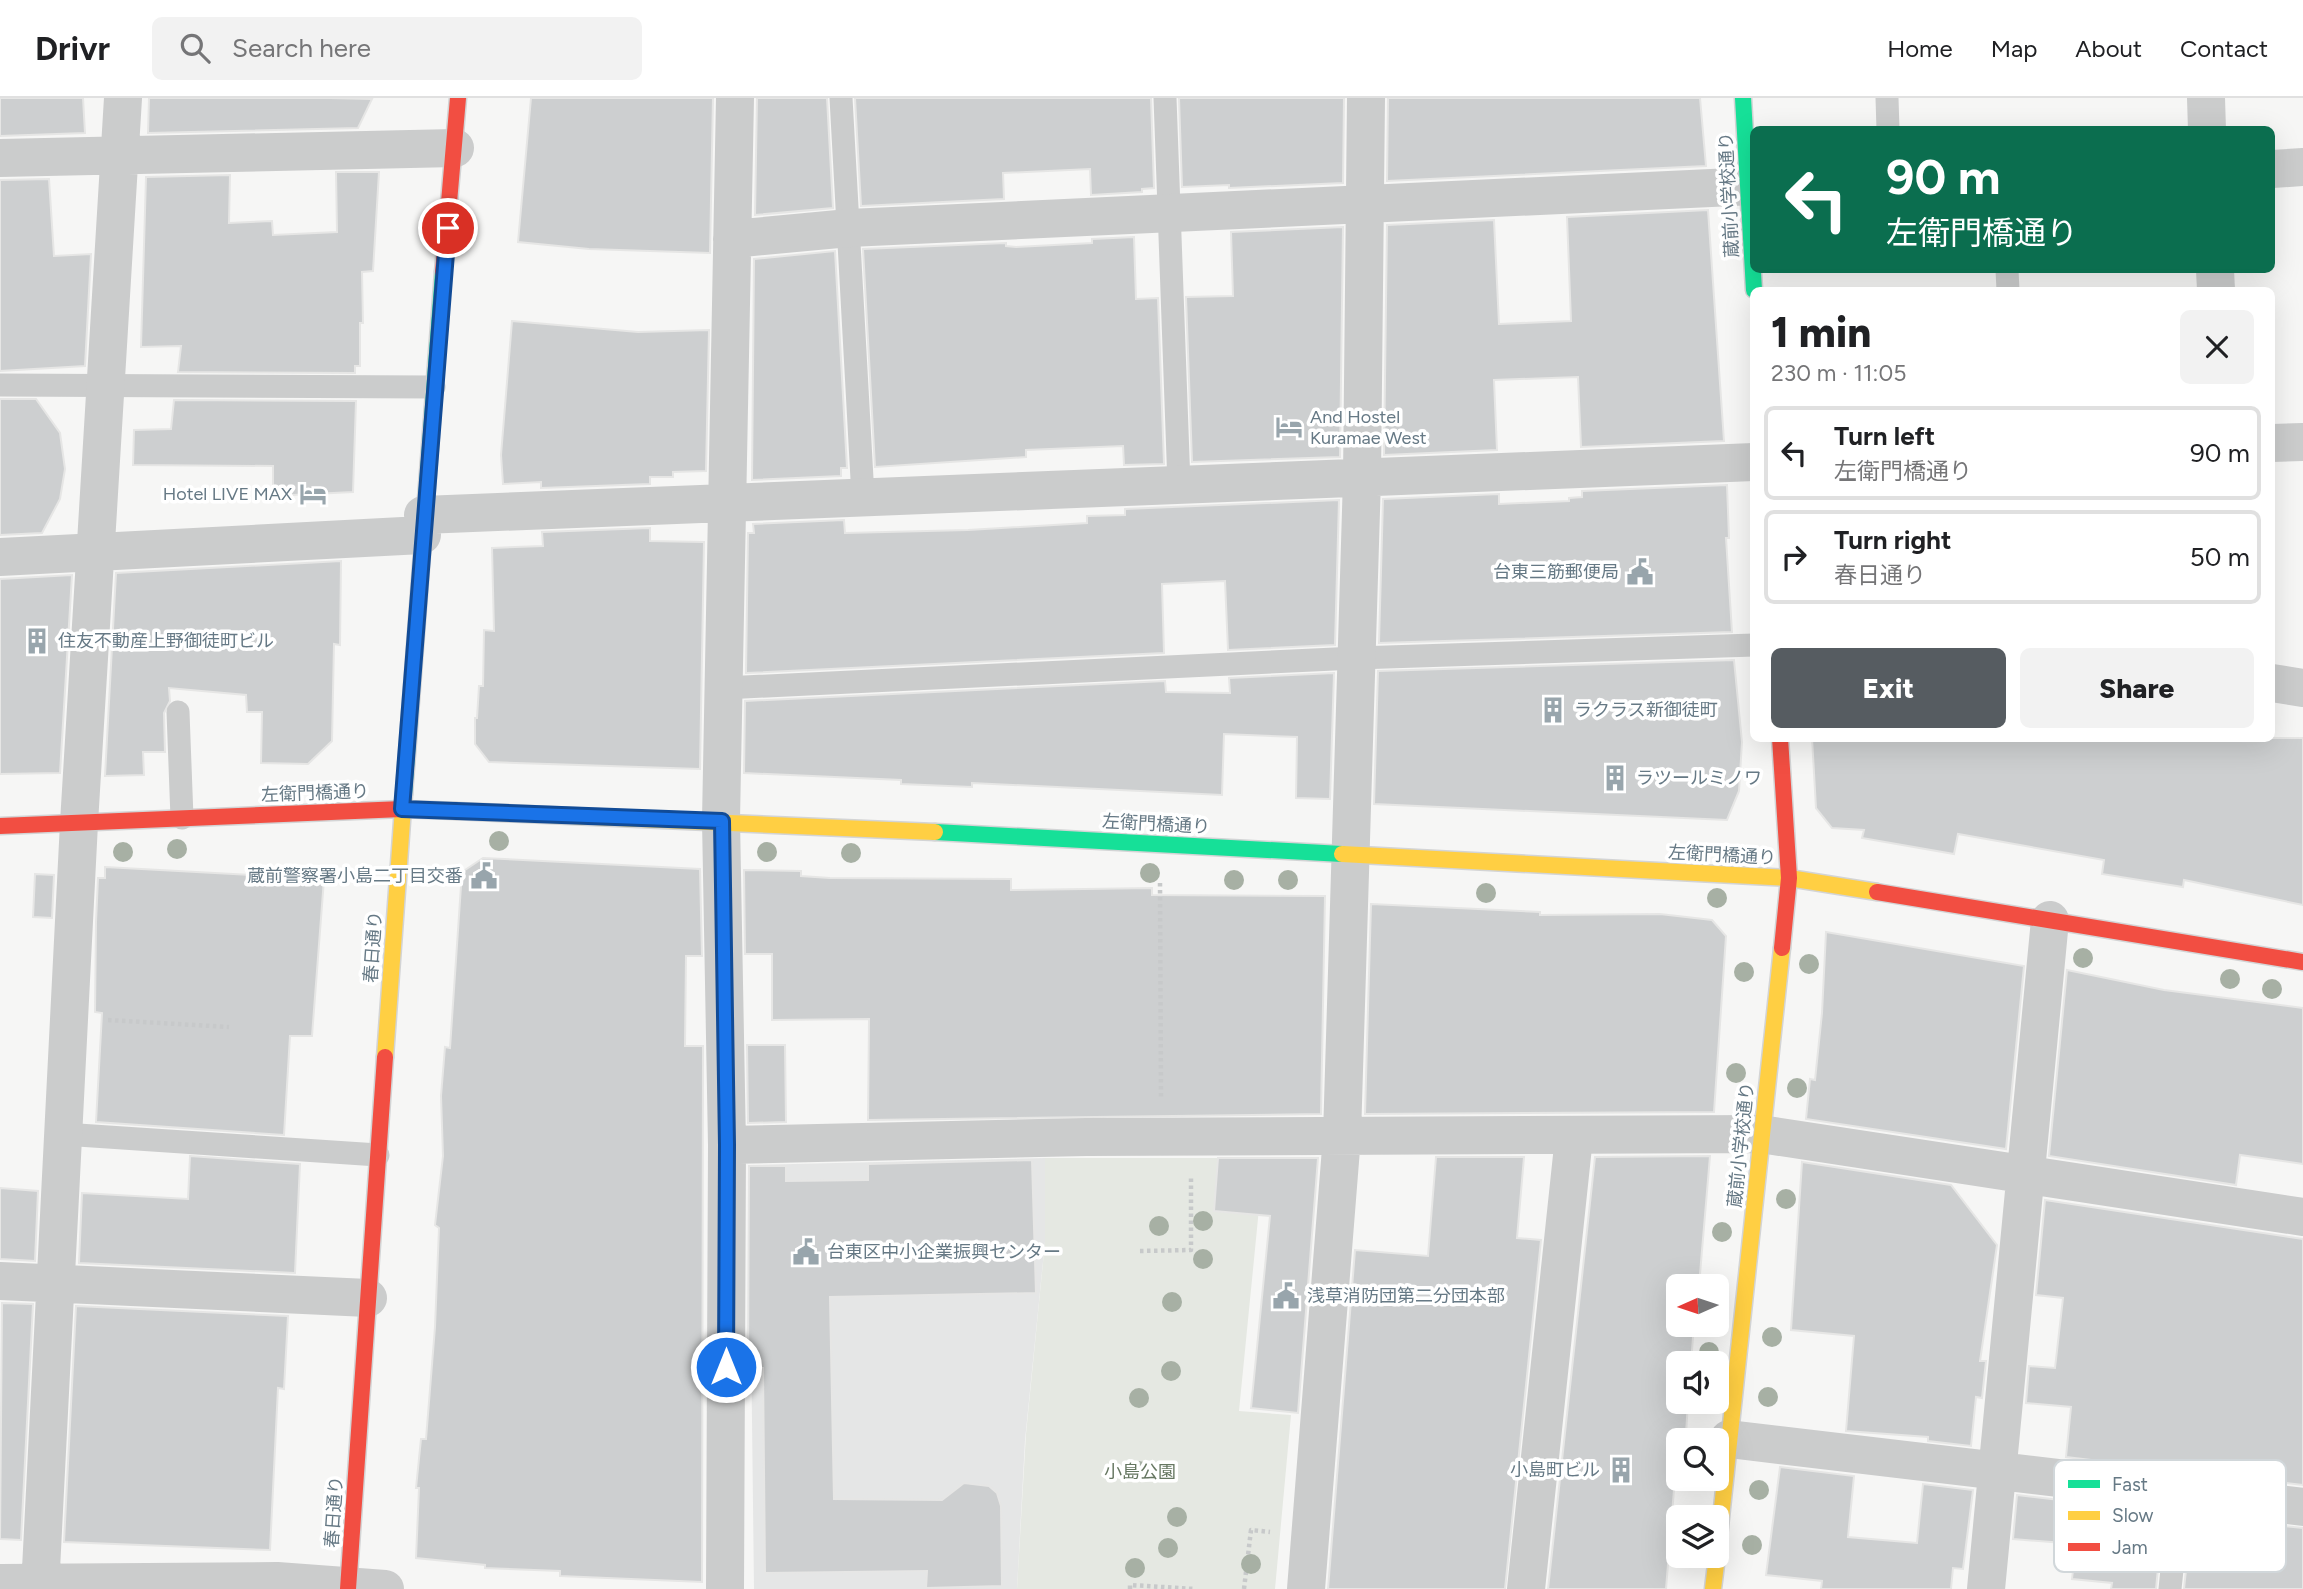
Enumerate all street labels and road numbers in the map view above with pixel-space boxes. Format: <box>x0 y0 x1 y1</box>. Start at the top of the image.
street label: 蔵前小学校通り <box>1715 132 1743 258</box>
street label: 左衛門橋通り <box>261 780 369 806</box>
street label: 左衛門橋通り <box>1101 810 1211 838</box>
street label: 左衛門橋通り <box>1667 841 1777 869</box>
street label: 春日通り <box>360 910 386 984</box>
street label: 蔵前小学校通り <box>1723 1081 1759 1209</box>
street label: 春日通り <box>321 1475 347 1549</box>

